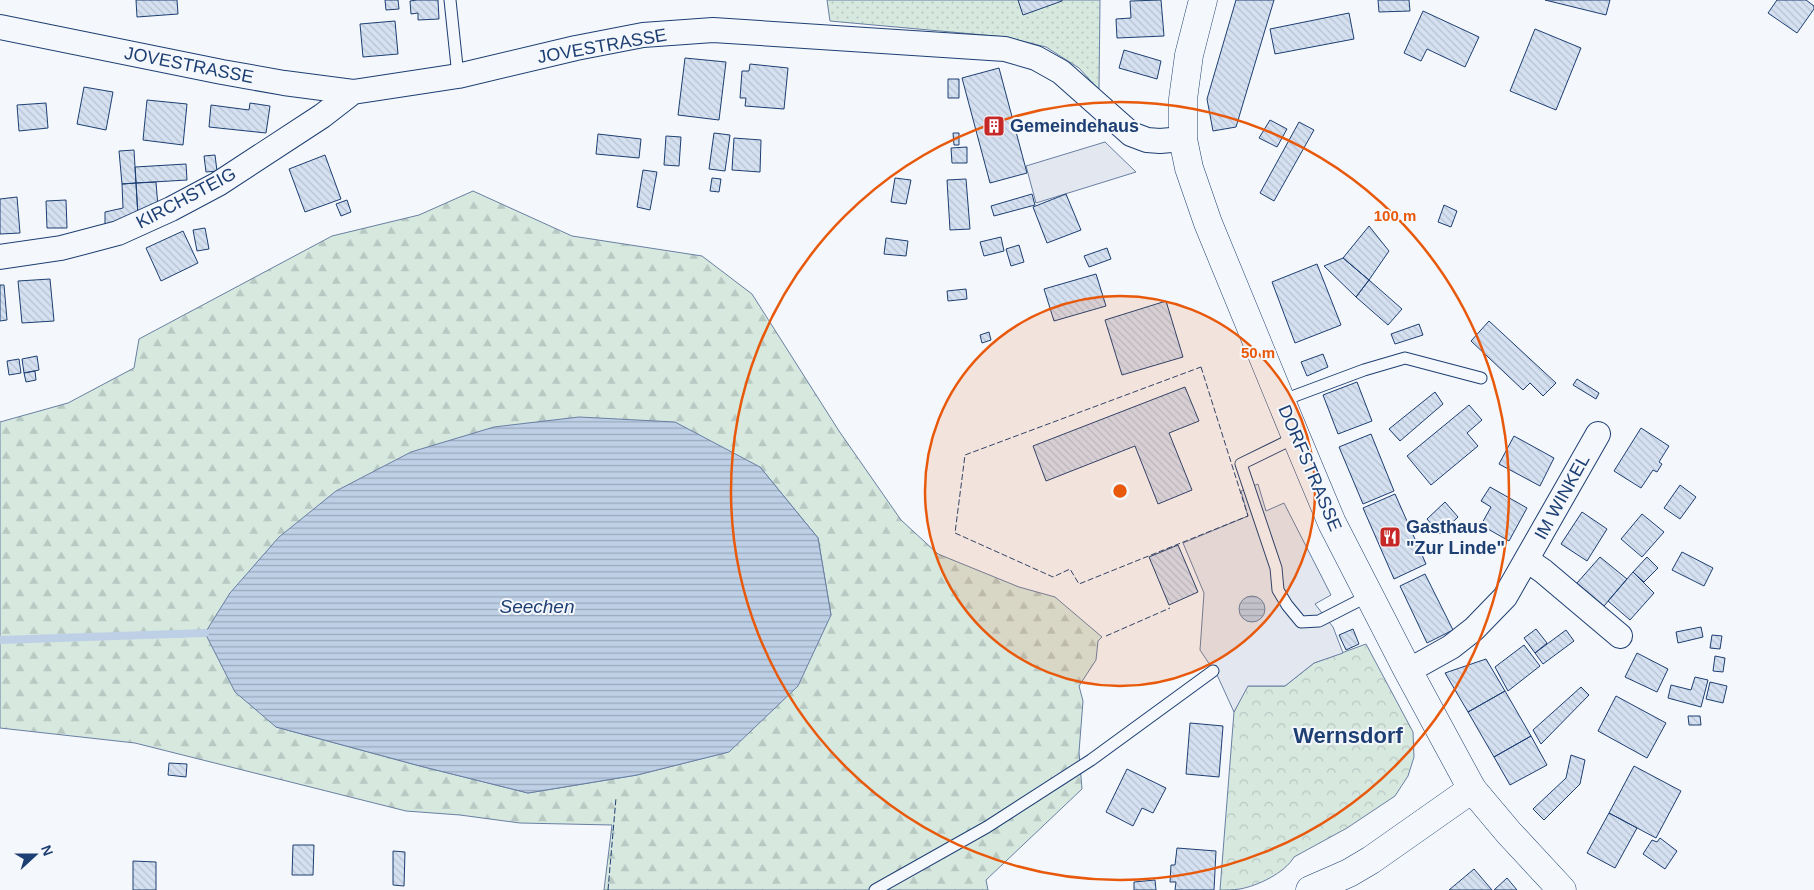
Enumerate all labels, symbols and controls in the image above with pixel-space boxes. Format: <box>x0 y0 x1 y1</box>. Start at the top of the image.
street label: JOVESTRASSE <box>536 25 668 67</box>
street label: JOVESTRASSE <box>123 43 255 87</box>
building icon: Gemeindehaus <box>982 114 1006 138</box>
place label: Gemeindehaus <box>1010 116 1139 136</box>
street label: KIRCHSTEIG <box>133 163 239 233</box>
text: 100 m <box>1374 207 1416 224</box>
text: 50 m <box>1241 344 1275 361</box>
street label: DORFSTRASSE <box>1274 402 1346 534</box>
street label: IM WINKEL <box>1530 451 1594 543</box>
centre of rings <box>1111 482 1129 500</box>
place label: Gasthaus "Zur Linde" <box>1406 517 1505 558</box>
restaurant icon: Gasthaus "Zur Linde" <box>1378 525 1402 549</box>
water label: Seechen <box>499 596 575 617</box>
district label: Wernsdorf <box>1293 723 1403 748</box>
north arrow <box>10 830 60 880</box>
text: N <box>38 843 56 858</box>

